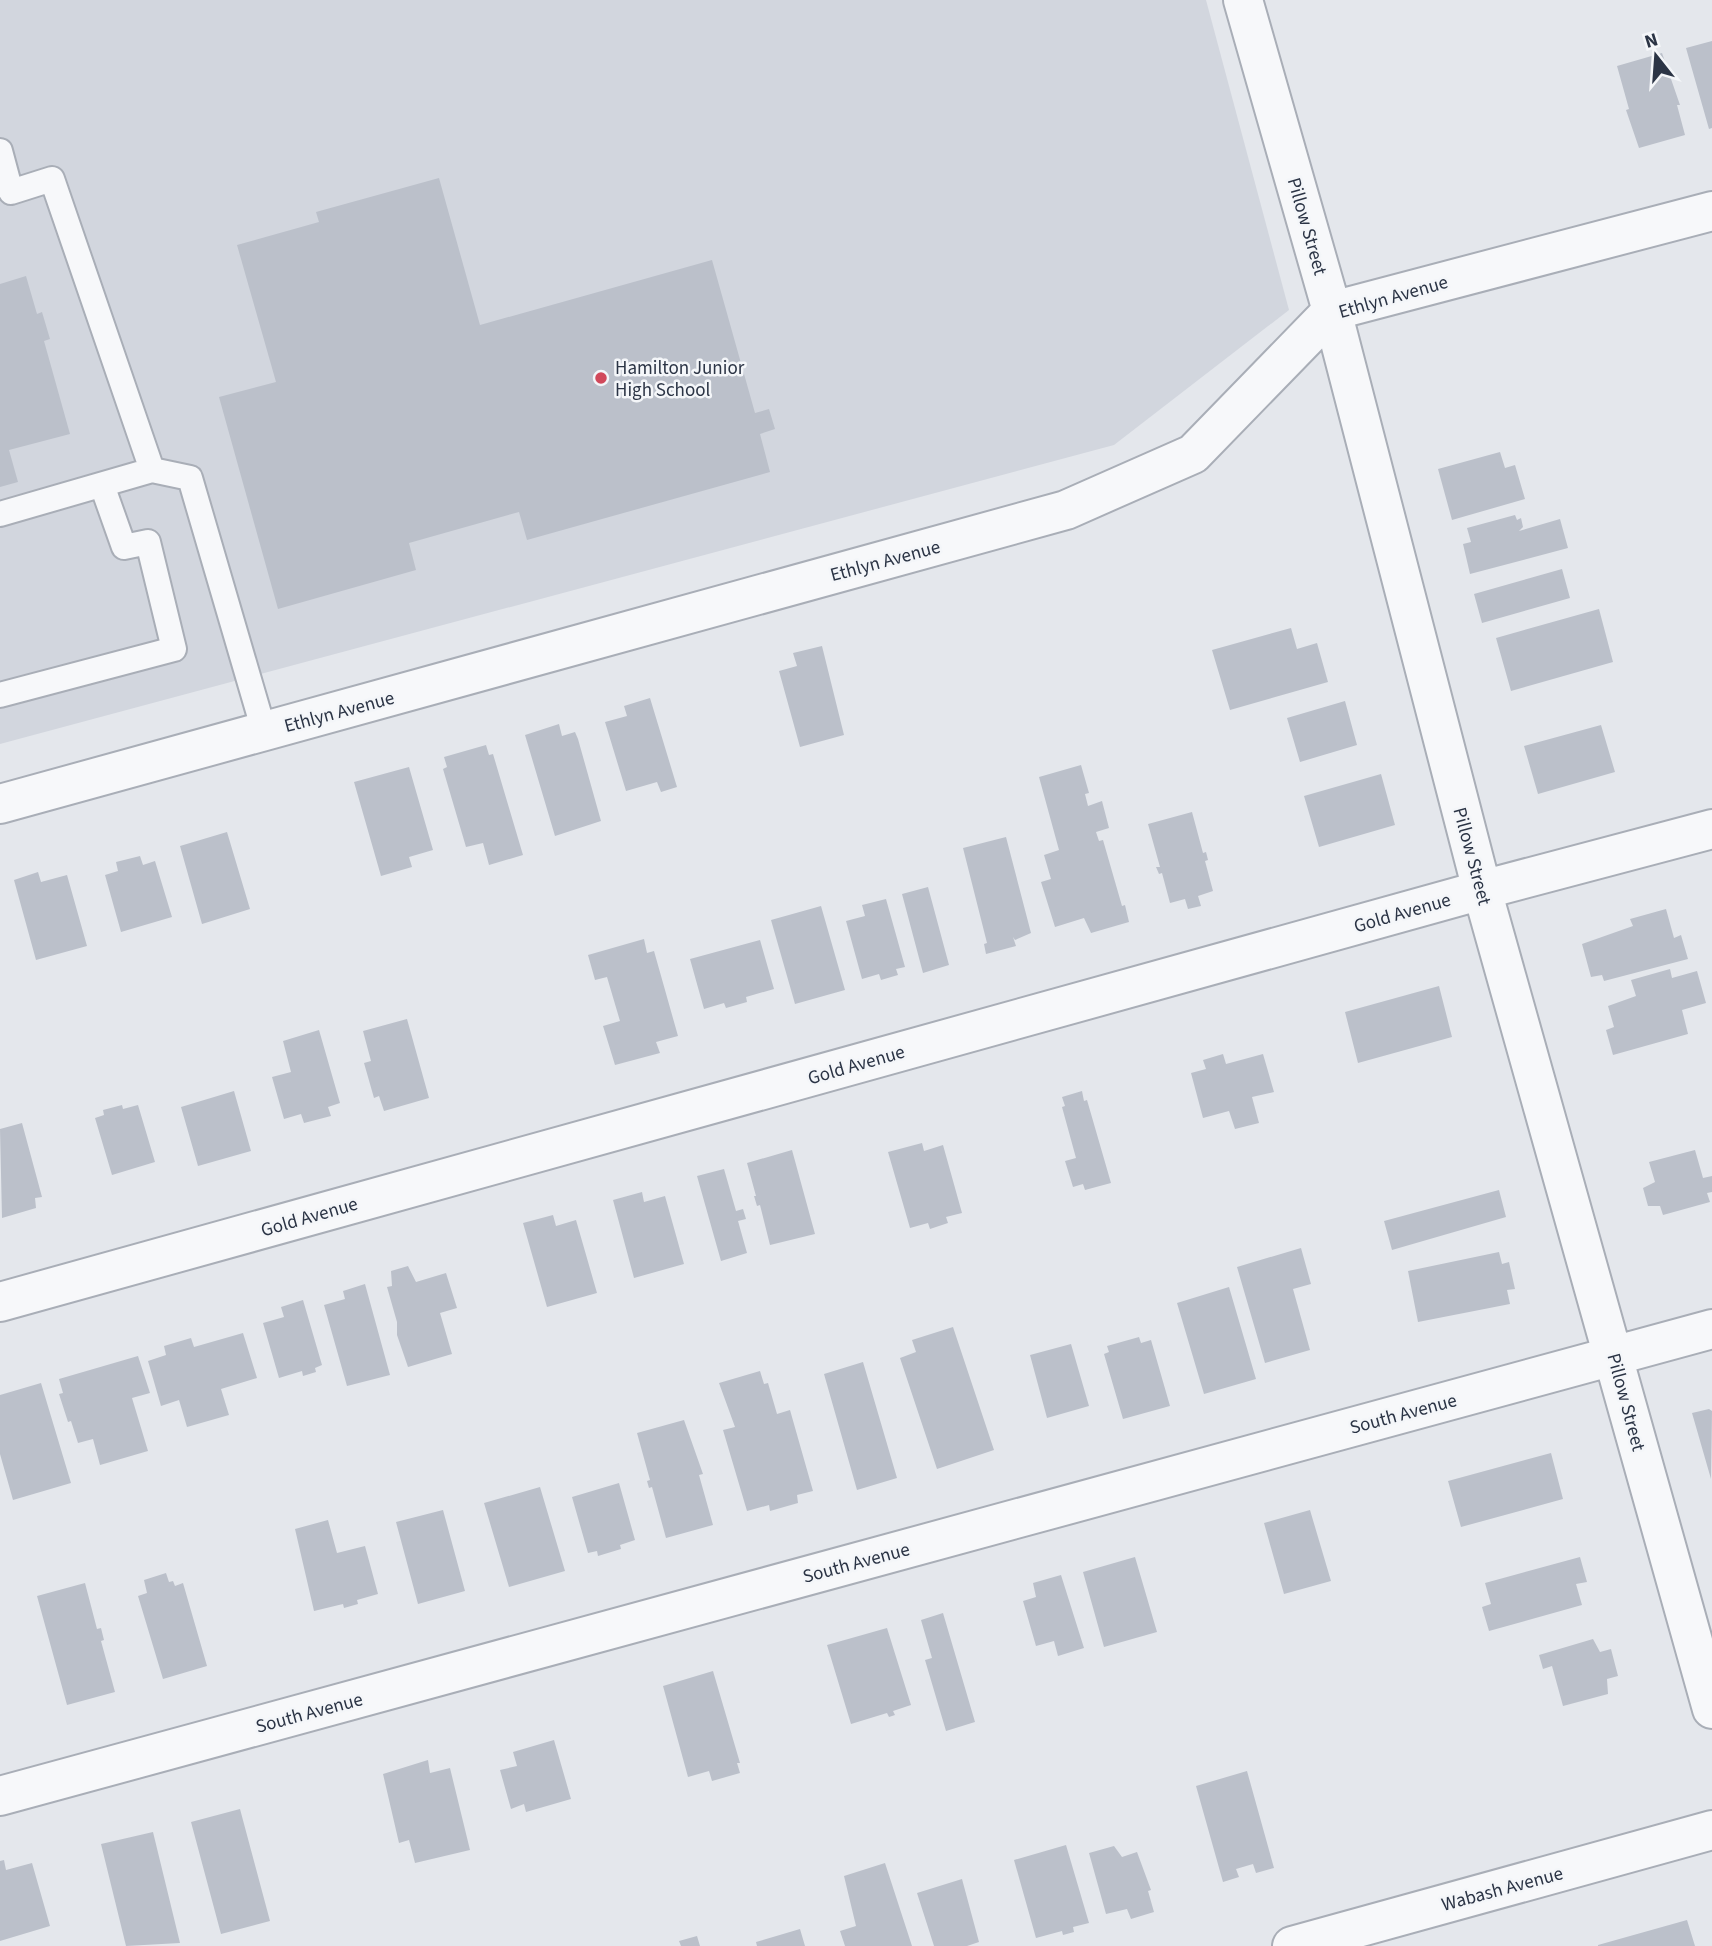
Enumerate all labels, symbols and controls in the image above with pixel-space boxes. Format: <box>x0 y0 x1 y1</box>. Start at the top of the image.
north arrow <box>1621 21 1691 91</box>
text: N <box>1641 26 1661 56</box>
street label: Pillow Street <box>1280 174 1334 279</box>
street label: Ethlyn Avenue <box>1335 269 1451 326</box>
place label: Hamilton Junior High School <box>615 355 745 404</box>
marker: Hamilton Junior High School <box>593 370 609 386</box>
street label: Ethlyn Avenue <box>827 534 943 589</box>
street label: Ethlyn Avenue <box>281 685 397 740</box>
street label: Pillow Street <box>1446 804 1498 909</box>
street label: Gold Avenue <box>1351 887 1454 940</box>
street label: Gold Avenue <box>805 1039 908 1092</box>
street label: Gold Avenue <box>258 1191 361 1244</box>
street label: Pillow Street <box>1600 1350 1652 1455</box>
street label: South Avenue <box>1347 1387 1460 1442</box>
street label: South Avenue <box>800 1536 913 1591</box>
street label: South Avenue <box>253 1686 366 1741</box>
street label: Wabash Avenue <box>1439 1860 1566 1919</box>

